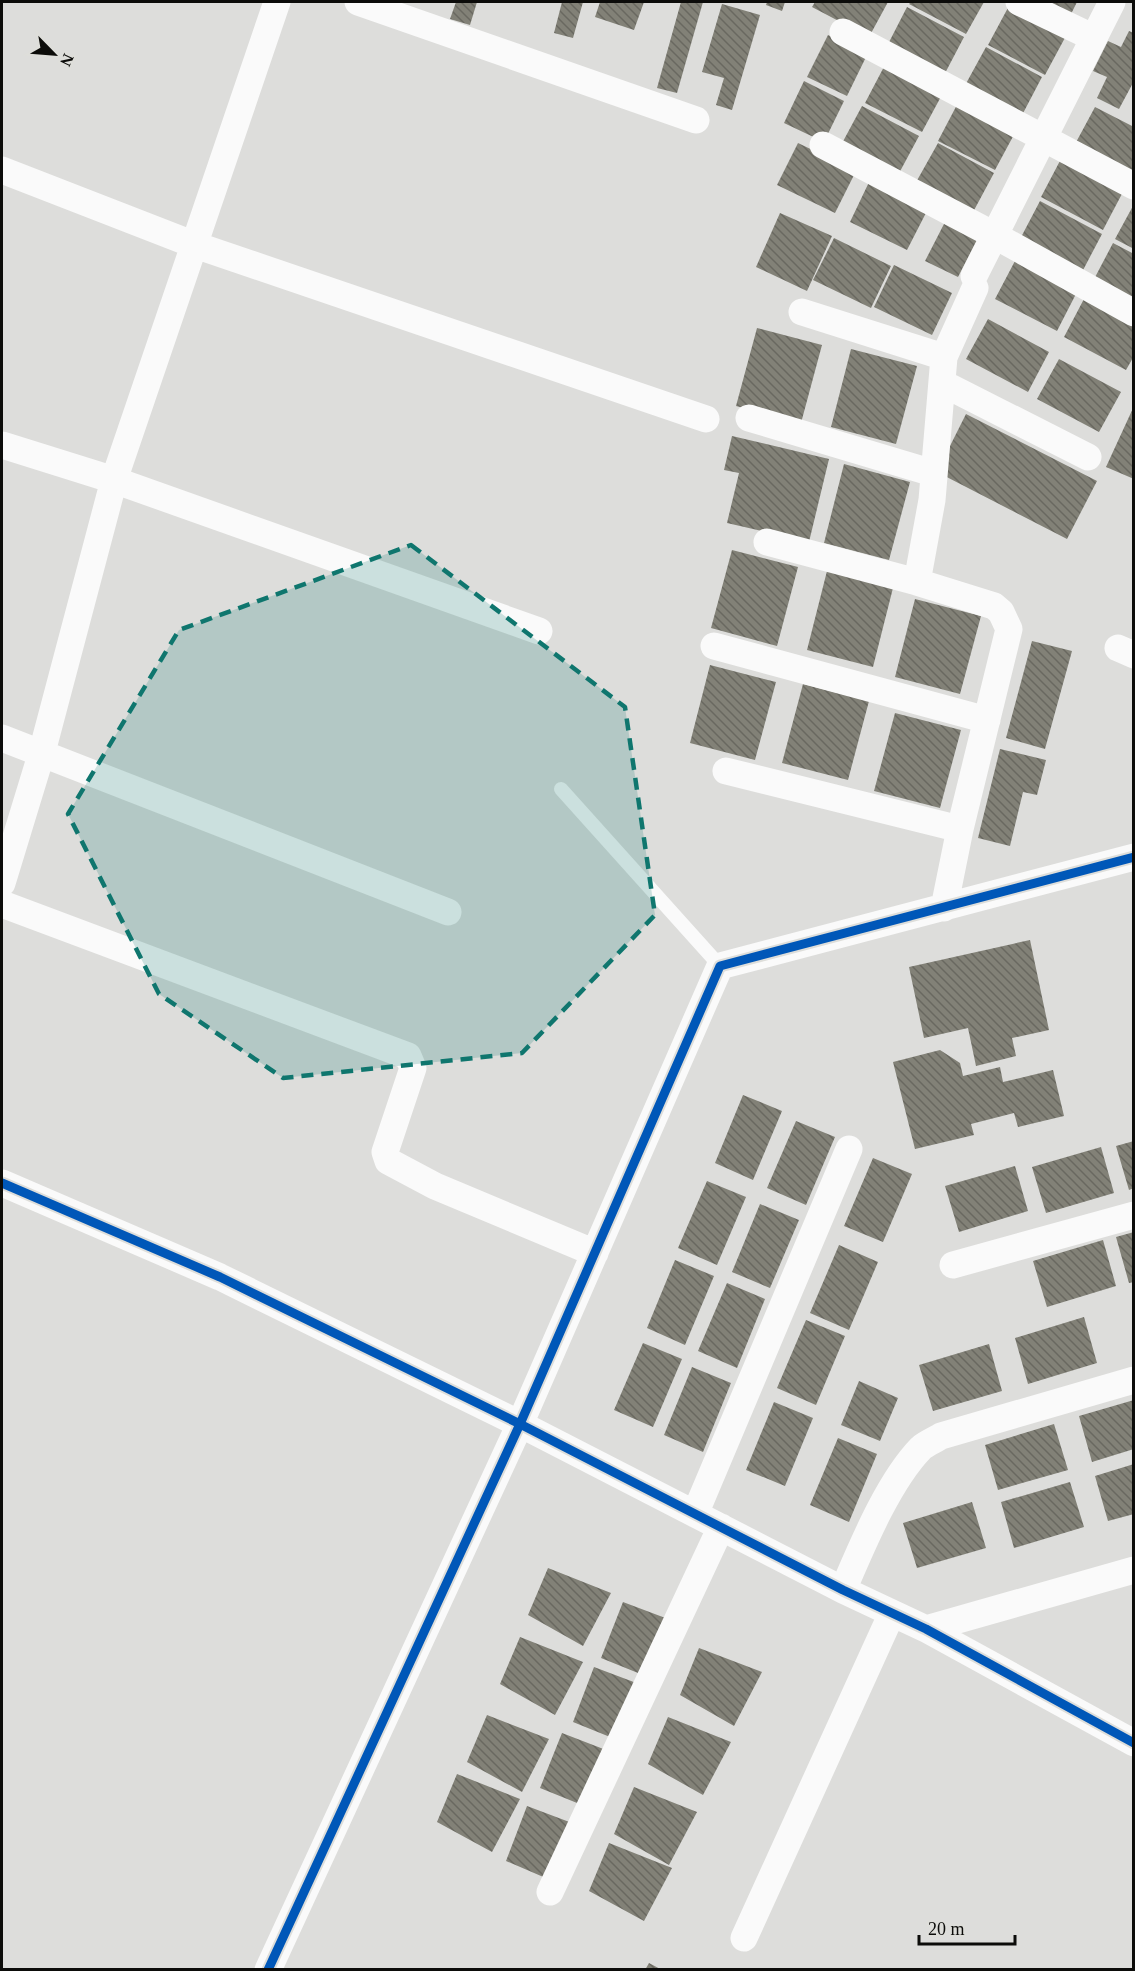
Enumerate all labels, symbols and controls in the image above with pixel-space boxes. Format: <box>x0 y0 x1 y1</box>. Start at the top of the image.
north arrow <box>24 24 84 84</box>
text: N <box>57 51 77 69</box>
scale bar <box>919 1908 1015 1946</box>
text: 20 m <box>928 1919 965 1939</box>

